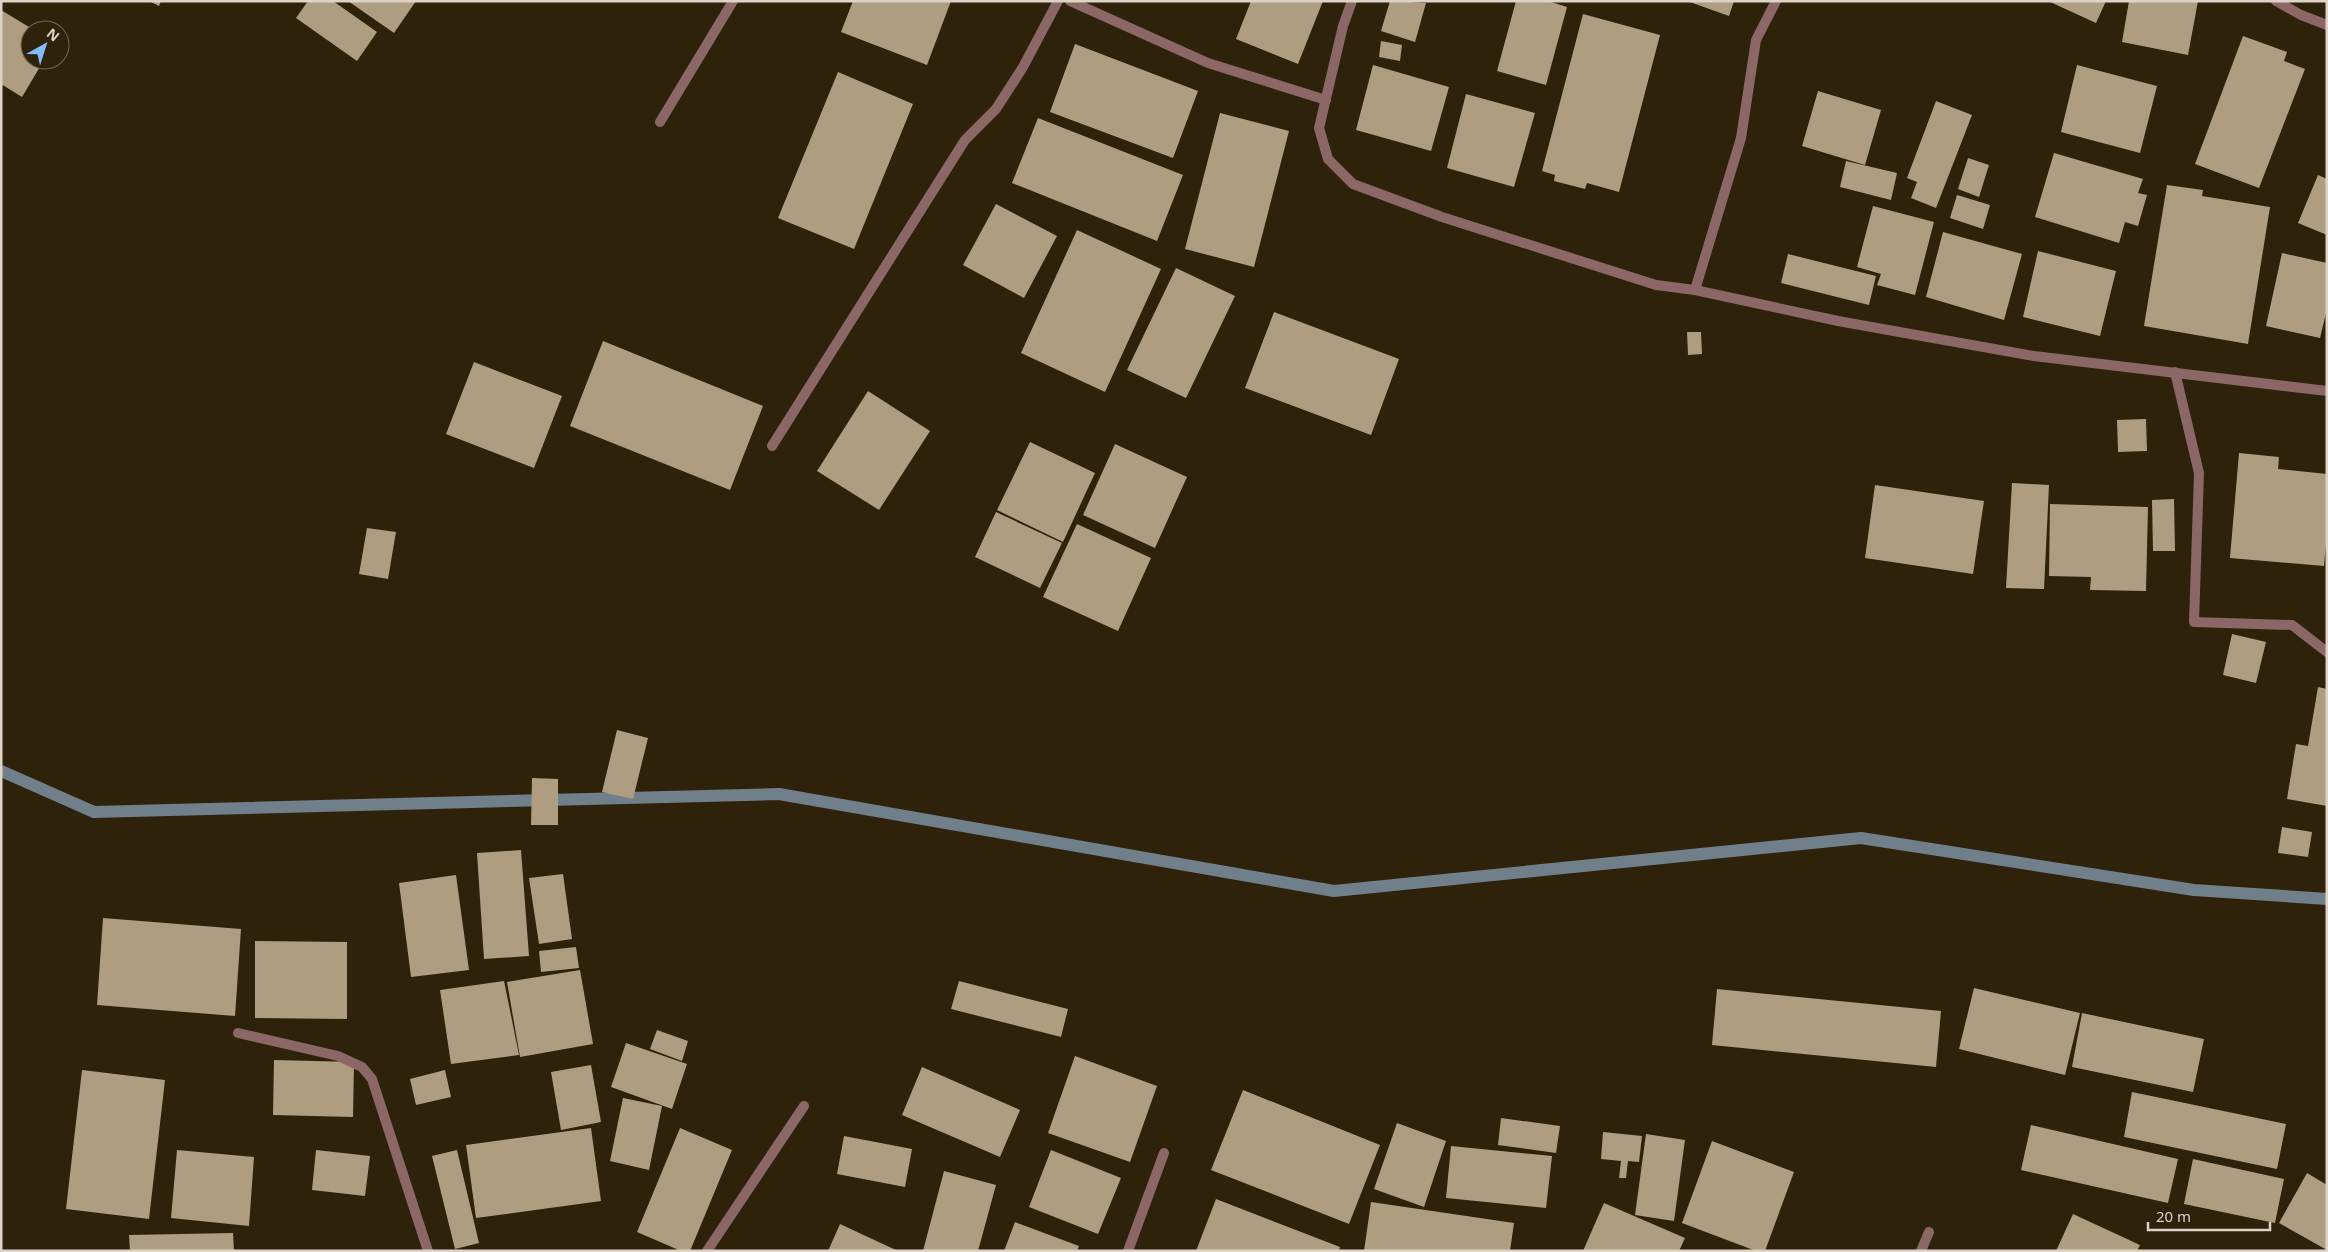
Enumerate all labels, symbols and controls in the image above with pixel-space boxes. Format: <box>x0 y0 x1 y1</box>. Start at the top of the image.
north arrow <box>20 20 70 70</box>
text: N <box>43 24 64 45</box>
scale bar <box>2148 1200 2270 1232</box>
text: 20 m <box>2156 1206 2191 1226</box>

